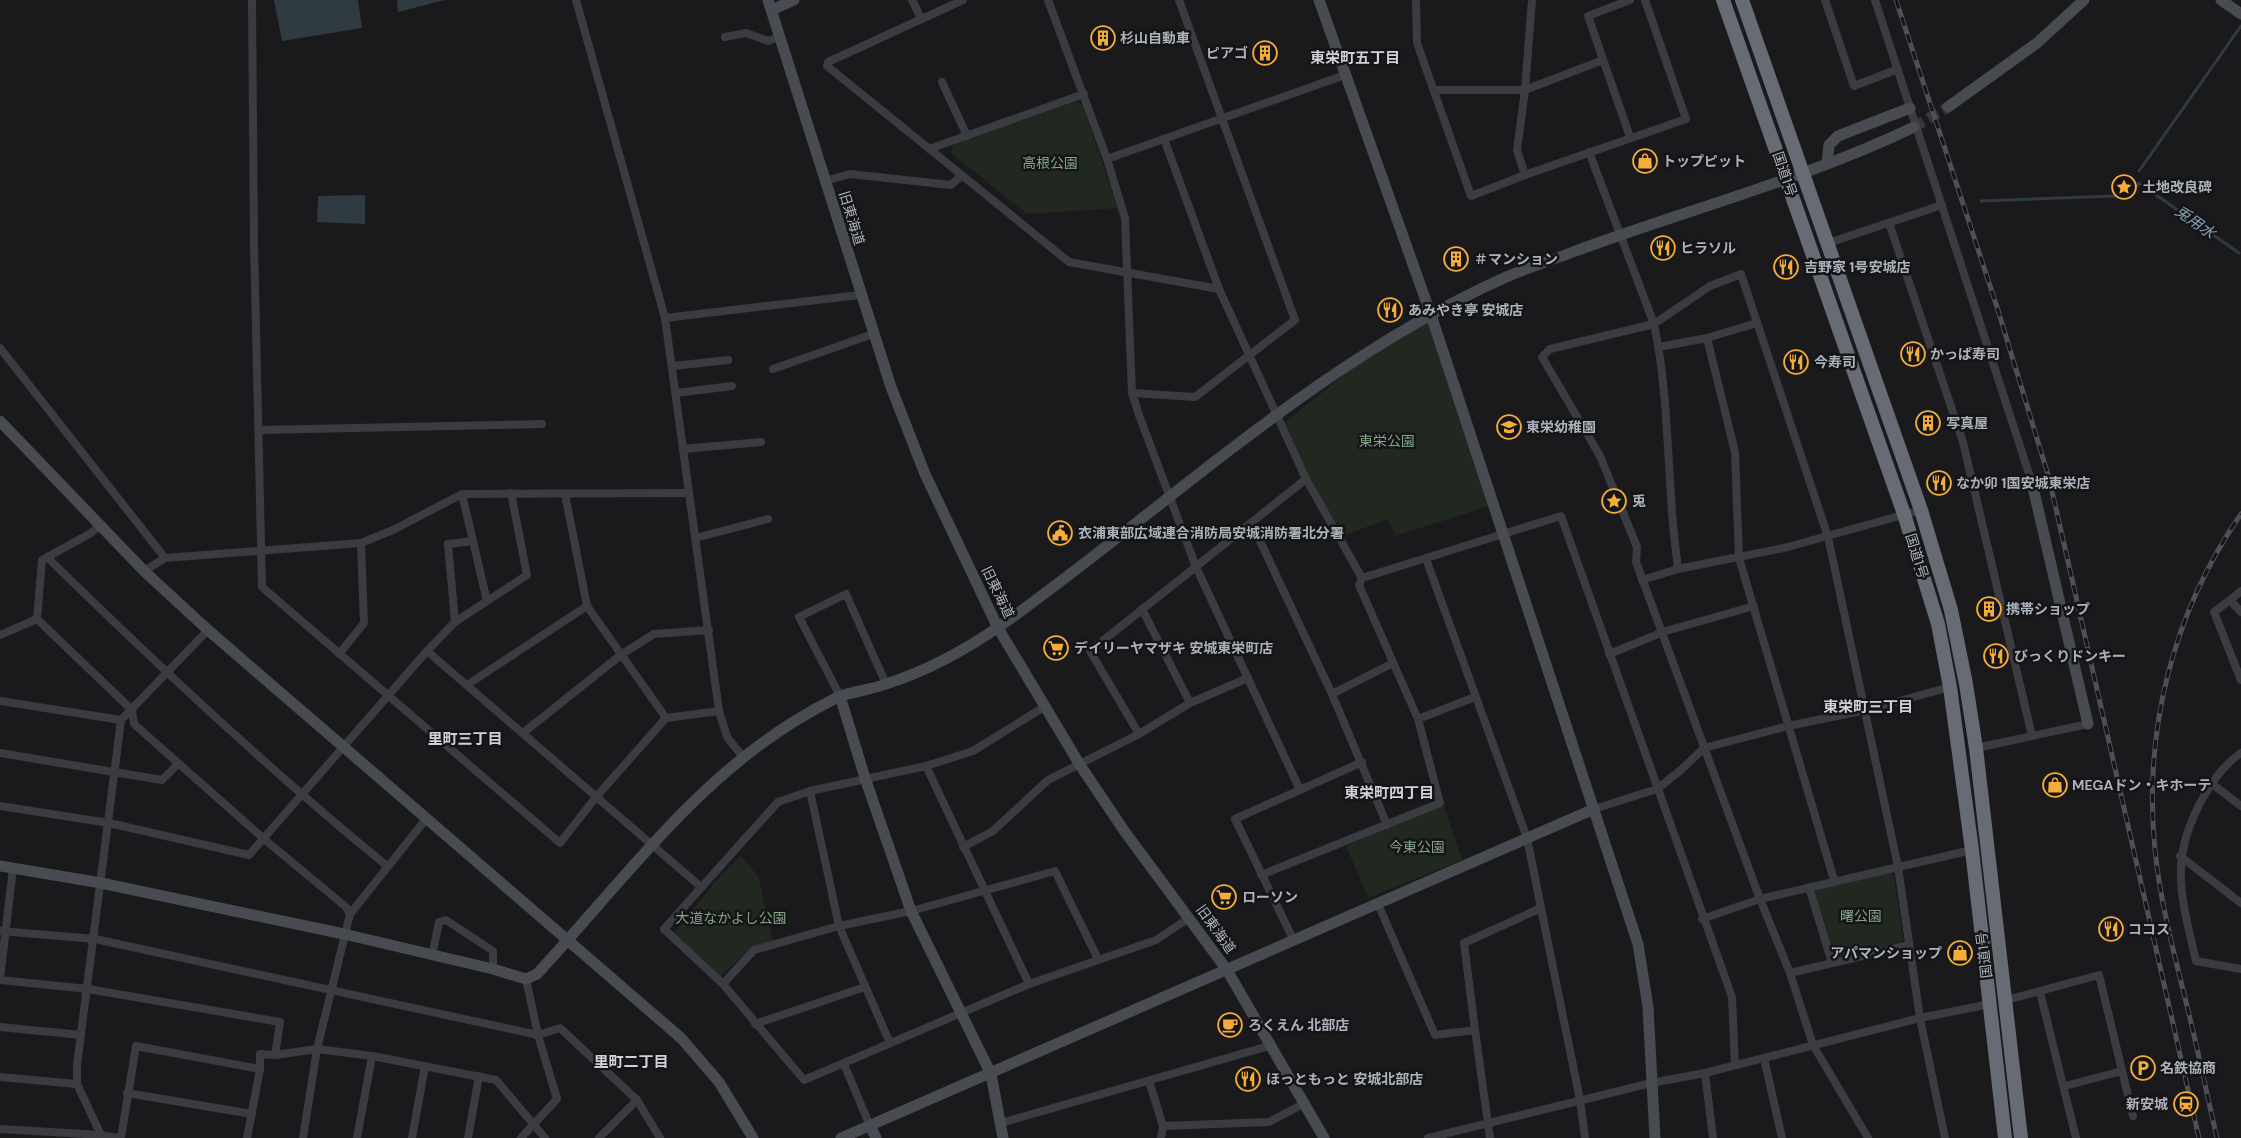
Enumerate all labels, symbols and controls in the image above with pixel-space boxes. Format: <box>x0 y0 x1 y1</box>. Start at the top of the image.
building icon: 杉山自動車 <box>1090 25 1116 51</box>
place label: 杉山自動車 <box>1120 29 1190 47</box>
building icon: ピアゴ <box>1252 40 1278 66</box>
place label: ピアゴ <box>1206 44 1248 62</box>
district label: 東栄町五丁目 <box>1310 48 1400 68</box>
shop icon: トップピット <box>1632 148 1658 174</box>
street label: 国道1号 <box>1769 149 1801 199</box>
place label: トップピット <box>1662 152 1746 170</box>
park label: 高根公園 <box>1022 154 1078 172</box>
place icon: 土地改良碑 <box>2111 174 2137 200</box>
place label: 土地改良碑 <box>2142 178 2212 196</box>
street label: 旧東海道 <box>835 189 869 247</box>
water label: 兎用水 <box>2171 201 2221 244</box>
restaurant icon: ヒラソル <box>1650 235 1676 261</box>
place label: ヒラソル <box>1680 239 1736 257</box>
building icon: ＃マンション <box>1443 246 1469 272</box>
place label: ＃マンション <box>1474 250 1558 268</box>
restaurant icon: 吉野家 1号安城店 <box>1773 254 1799 280</box>
place label: 吉野家 1号安城店 <box>1804 258 1910 276</box>
restaurant icon: あみやき亭 安城店 <box>1377 297 1403 323</box>
place label: あみやき亭 安城店 <box>1408 301 1523 319</box>
restaurant icon: かっぱ寿司 <box>1900 341 1926 367</box>
place label: かっぱ寿司 <box>1930 345 2000 363</box>
restaurant icon: 今寿司 <box>1783 349 1809 375</box>
place label: 今寿司 <box>1814 353 1856 371</box>
building icon: 写真屋 <box>1915 410 1941 436</box>
school or university icon: 東栄幼稚園 <box>1496 414 1522 440</box>
place label: 写真屋 <box>1946 414 1988 432</box>
place label: 東栄幼稚園 <box>1526 418 1596 436</box>
park label: 東栄公園 <box>1359 432 1415 450</box>
restaurant icon: なか卯 1国安城東栄店 <box>1926 470 1952 496</box>
place label: なか卯 1国安城東栄店 <box>1956 474 2090 492</box>
place icon: 兎 <box>1601 488 1627 514</box>
place label: 兎 <box>1632 492 1646 510</box>
public building icon: 衣浦東部広域連合消防局安城消防署北分署 <box>1047 520 1073 546</box>
place label: 衣浦東部広域連合消防局安城消防署北分署 <box>1078 524 1344 542</box>
street label: 国道1号 <box>1902 531 1932 581</box>
street label: 旧東海道 <box>978 563 1018 621</box>
building icon: 携帯ショップ <box>1976 596 2002 622</box>
place label: 携帯ショップ <box>2006 600 2090 618</box>
supermarket icon: デイリーヤマザキ 安城東栄町店 <box>1043 635 1069 661</box>
place label: デイリーヤマザキ 安城東栄町店 <box>1074 639 1273 657</box>
restaurant icon: びっくりドンキー <box>1983 643 2009 669</box>
place label: びっくりドンキー <box>2014 647 2126 665</box>
district label: 東栄町三丁目 <box>1823 697 1913 717</box>
district label: 里町三丁目 <box>427 729 503 749</box>
shop icon: MEGAドン・キホーテ <box>2042 772 2068 798</box>
place label: MEGAドン・キホーテ <box>2072 776 2211 794</box>
district label: 東栄町四丁目 <box>1344 783 1434 803</box>
park label: 今東公園 <box>1389 838 1445 856</box>
supermarket icon: ローソン <box>1211 884 1237 910</box>
place label: ローソン <box>1242 888 1298 906</box>
street label: 旧東海道 <box>1192 901 1240 957</box>
park label: 曙公園 <box>1840 907 1882 925</box>
park label: 大道なかよし公園 <box>675 909 787 927</box>
restaurant icon: ココス <box>2098 916 2124 942</box>
place label: ココス <box>2128 920 2170 938</box>
street label: 国道1号 <box>1972 931 1996 979</box>
shop icon: アパマンショップ <box>1947 940 1973 966</box>
place label: アパマンショップ <box>1830 944 1942 962</box>
cafe icon: ろくえん 北部店 <box>1217 1012 1243 1038</box>
place label: ろくえん 北部店 <box>1248 1016 1349 1034</box>
district label: 里町二丁目 <box>593 1052 669 1072</box>
parking icon: 名鉄協商 <box>2130 1055 2156 1081</box>
place label: 名鉄協商 <box>2160 1059 2216 1077</box>
restaurant icon: ほっともっと 安城北部店 <box>1235 1066 1261 1092</box>
place label: ほっともっと 安城北部店 <box>1266 1070 1423 1088</box>
station icon: 新安城 <box>2173 1091 2199 1117</box>
place label: 新安城 <box>2126 1095 2168 1113</box>

